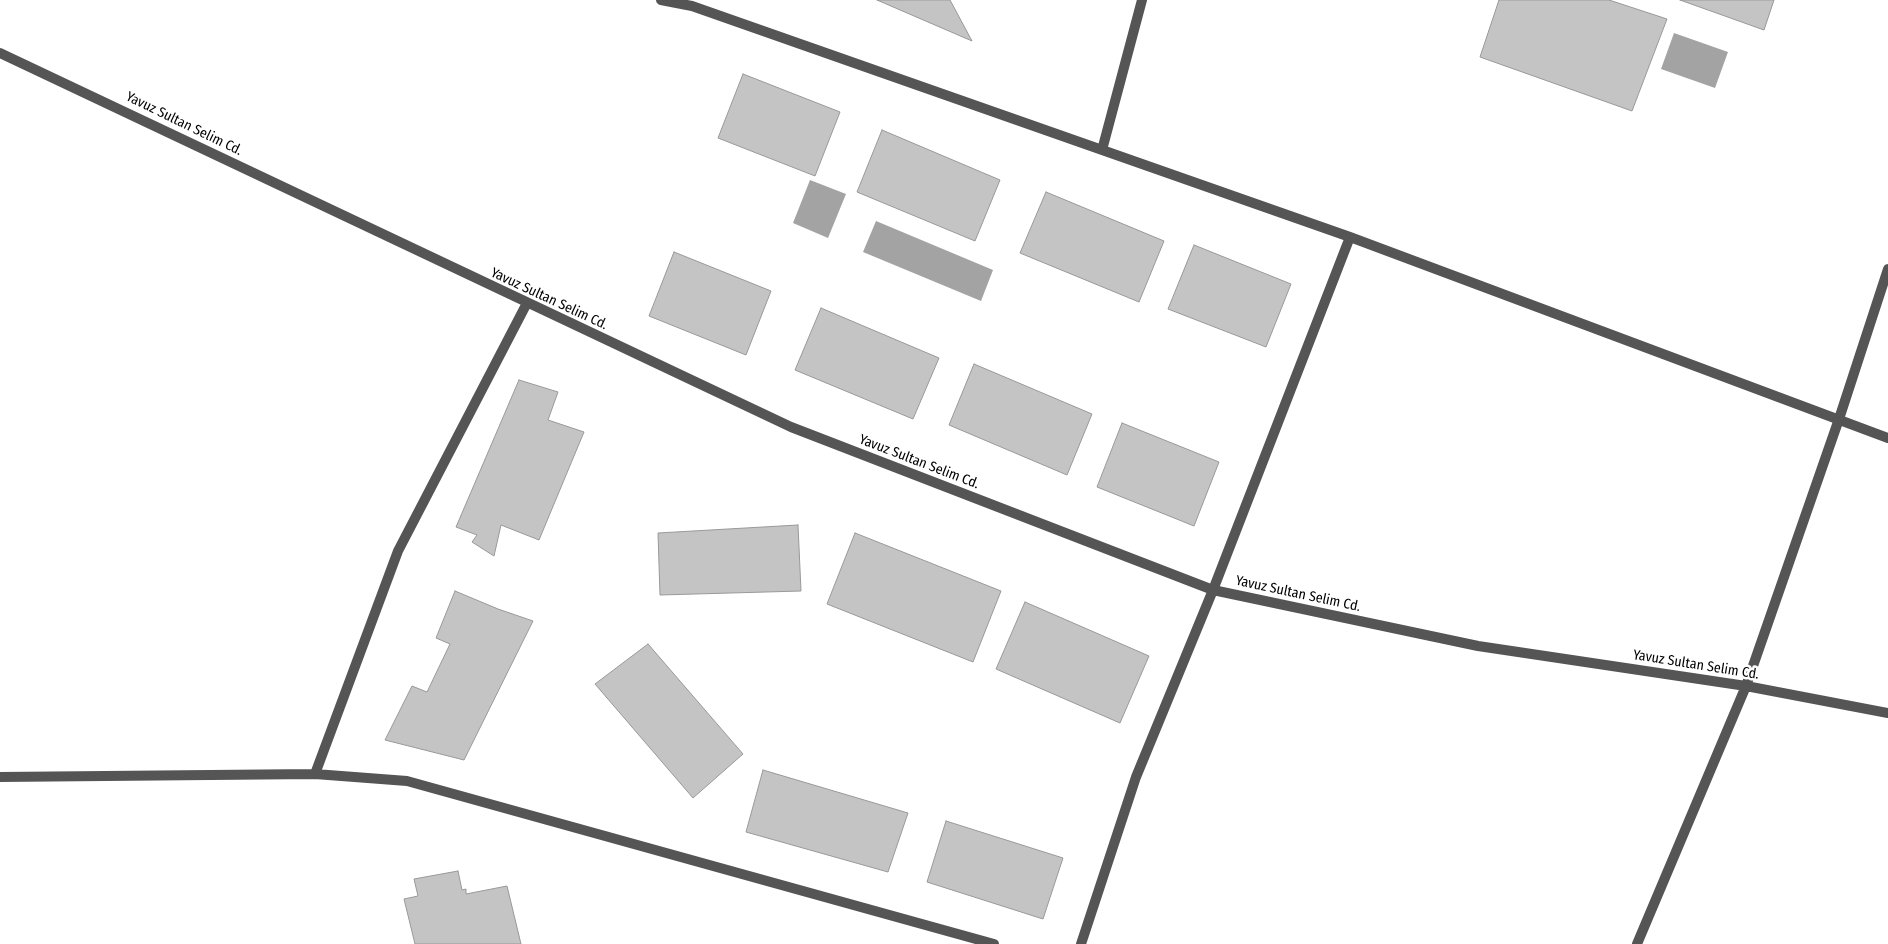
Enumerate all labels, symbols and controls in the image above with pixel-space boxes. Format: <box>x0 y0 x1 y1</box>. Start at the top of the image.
street label: Yavuz Sultan Selim Cd. <box>123 89 245 159</box>
street label: Yavuz Sultan Selim Cd. <box>488 264 610 334</box>
street label: Yavuz Sultan Selim Cd. <box>857 431 981 493</box>
street label: Yavuz Sultan Selim Cd. <box>1234 573 1362 615</box>
street label: Yavuz Sultan Selim Cd. <box>1632 647 1760 683</box>

